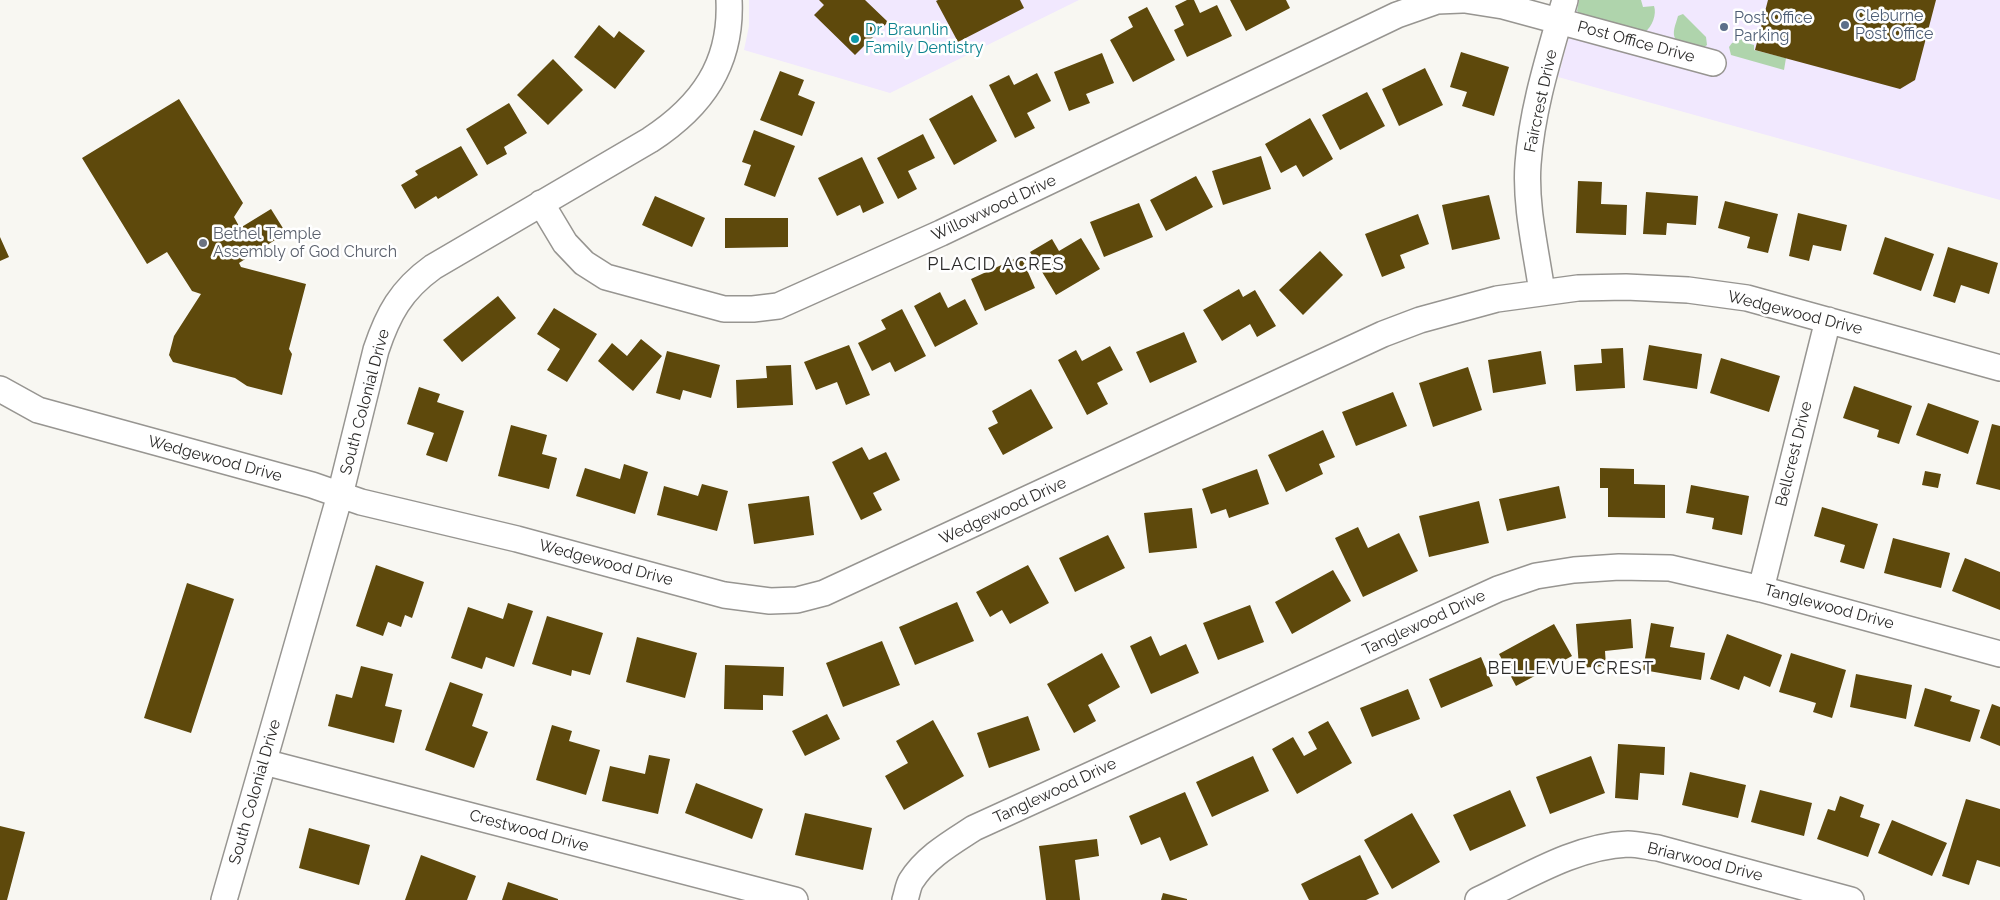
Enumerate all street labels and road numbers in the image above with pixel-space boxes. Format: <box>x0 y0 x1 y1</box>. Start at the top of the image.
street label: Post Office Drive <box>1575 17 1697 67</box>
street label: Faircrest Drive <box>1521 48 1561 154</box>
street label: Willowwood Drive <box>929 171 1059 245</box>
street label: Wedgewood Drive <box>1726 287 1864 339</box>
street label: South Colonial Drive <box>336 327 394 477</box>
street label: Bellcrest Drive <box>1772 399 1816 509</box>
street label: Wedgewood Drive <box>146 432 284 486</box>
street label: Wedgewood Drive <box>936 473 1070 549</box>
street label: Wedgewood Drive <box>537 536 675 590</box>
street label: Tanglewood Drive <box>1762 580 1896 634</box>
street label: Tanglewood Drive <box>1359 586 1489 660</box>
street label: South Colonial Drive <box>225 717 285 867</box>
street label: Tanglewood Drive <box>990 754 1120 828</box>
street label: Crestwood Drive <box>467 806 591 856</box>
street label: Briarwood Drive <box>1645 838 1765 886</box>

